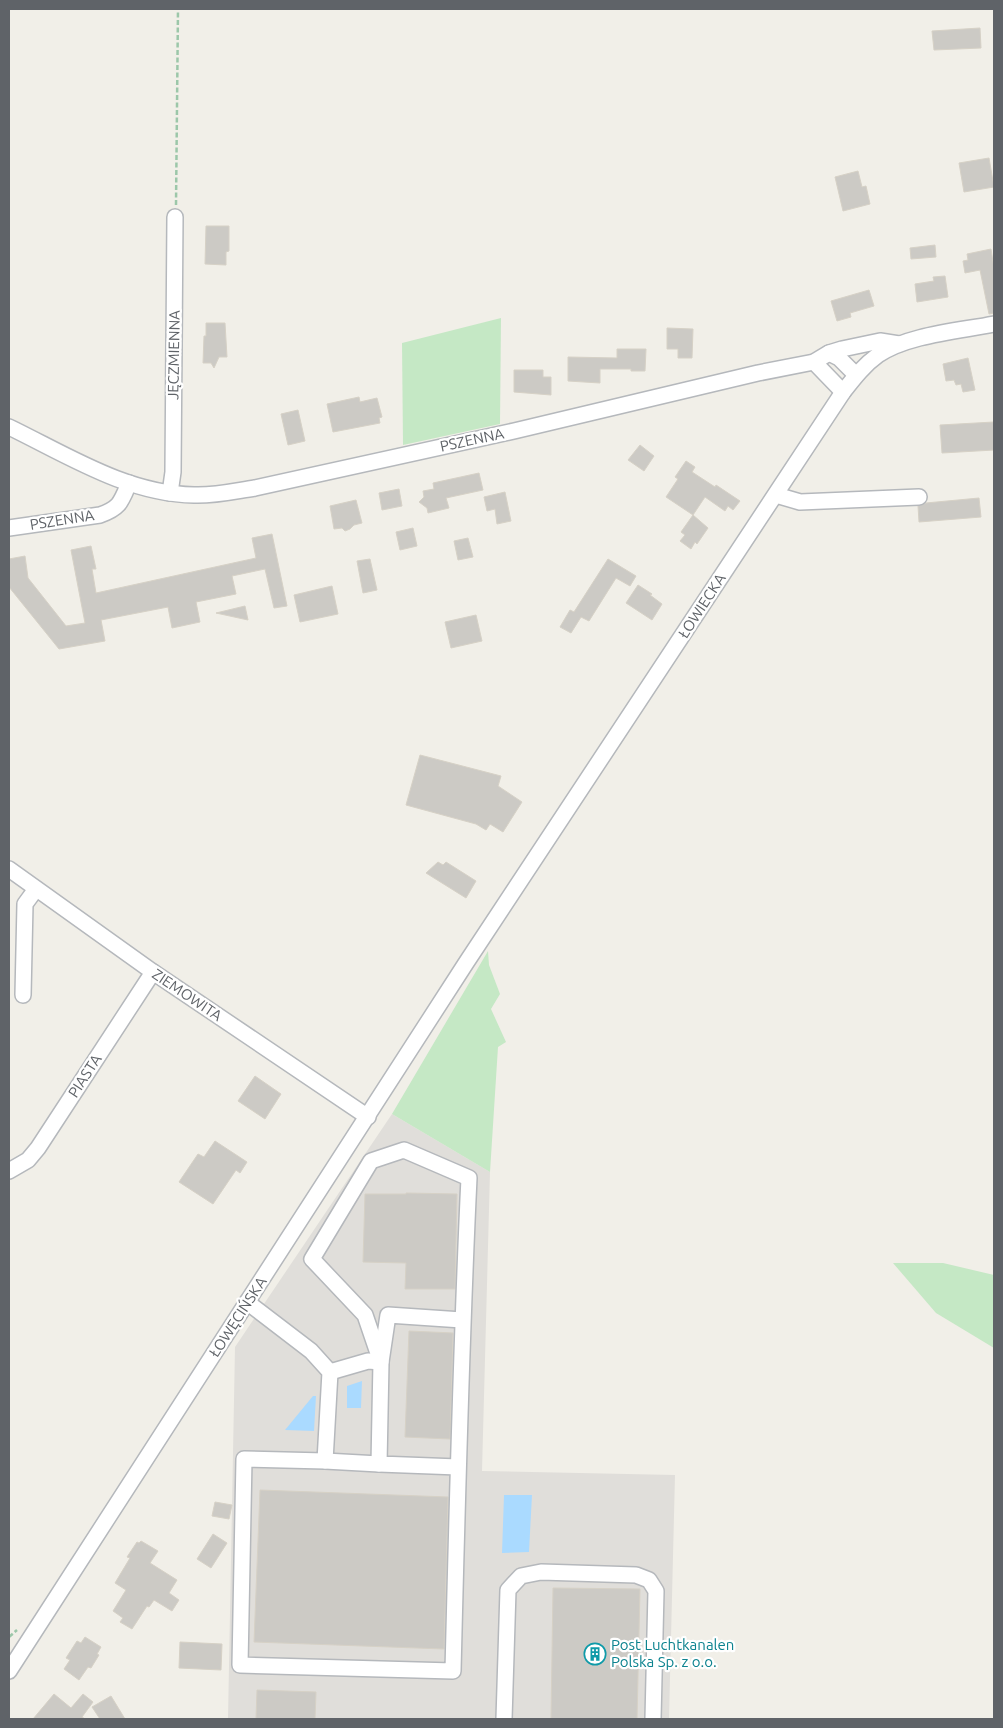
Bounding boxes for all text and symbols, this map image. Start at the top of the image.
street label: JĘCZMIENNA [164,310,183,400]
street label: PSZENNA [438,424,506,455]
street label: PSZENNA [29,506,96,533]
street label: ŁOWIECKA [674,570,729,641]
street label: ZIEMOWITA [149,965,226,1024]
street label: PIASTA [64,1051,105,1100]
street label: ŁOWĘCIŃSKA [205,1273,270,1360]
place label: Post Luchtkanalen Polska Sp. z o.o. [611,1636,734,1670]
building icon: Post Luchtkanalen Polska Sp. z o.o. [583,1642,607,1666]

